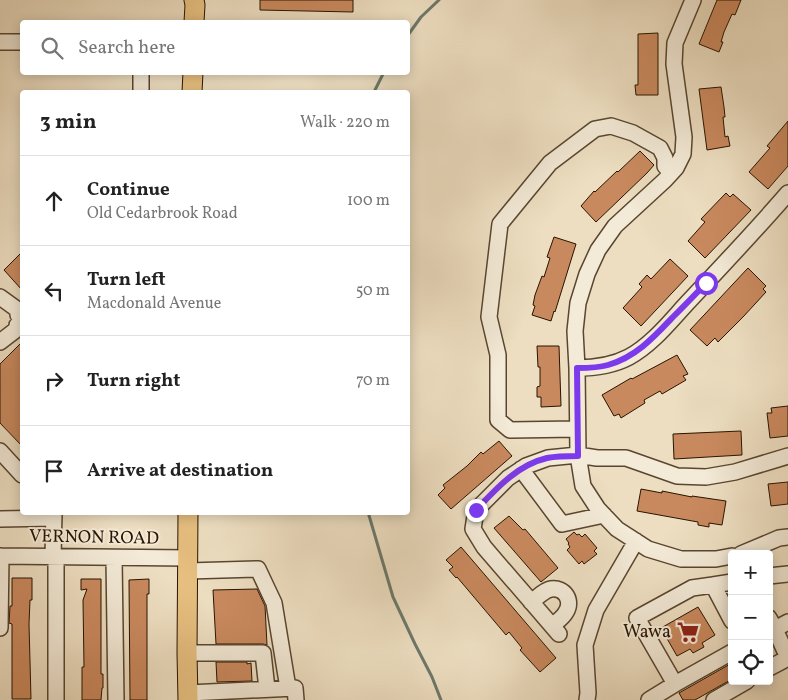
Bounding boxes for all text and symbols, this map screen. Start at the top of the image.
search box [20,20,410,75]
icon: search [38,34,66,62]
text: Search here [78,35,175,61]
text: 3 min [40,108,96,137]
text: Walk · 220 m [300,112,390,134]
text: Continue [87,177,170,203]
icon: ahead [40,187,68,215]
text: 100 m [347,190,390,212]
text: Old Cedarbrook Road [87,203,238,225]
text: Turn left [87,267,166,293]
route start [695,272,718,295]
icon: left [40,277,68,305]
text: 50 m [356,280,390,302]
text: Macdonald Avenue [87,293,221,315]
icon: right [40,367,68,395]
text: Turn right [87,368,180,394]
text: 70 m [356,370,390,392]
icon: arrive [40,457,68,485]
text: Arrive at destination [87,458,273,484]
route end [465,499,488,522]
street label: VERNON ROAD [29,524,159,552]
map controls [728,550,773,685]
button: + [728,550,773,595]
button: − [728,595,773,640]
supermarket icon: Wawa [675,619,701,645]
place label: Wawa [623,620,671,645]
button: locate [728,640,773,685]

